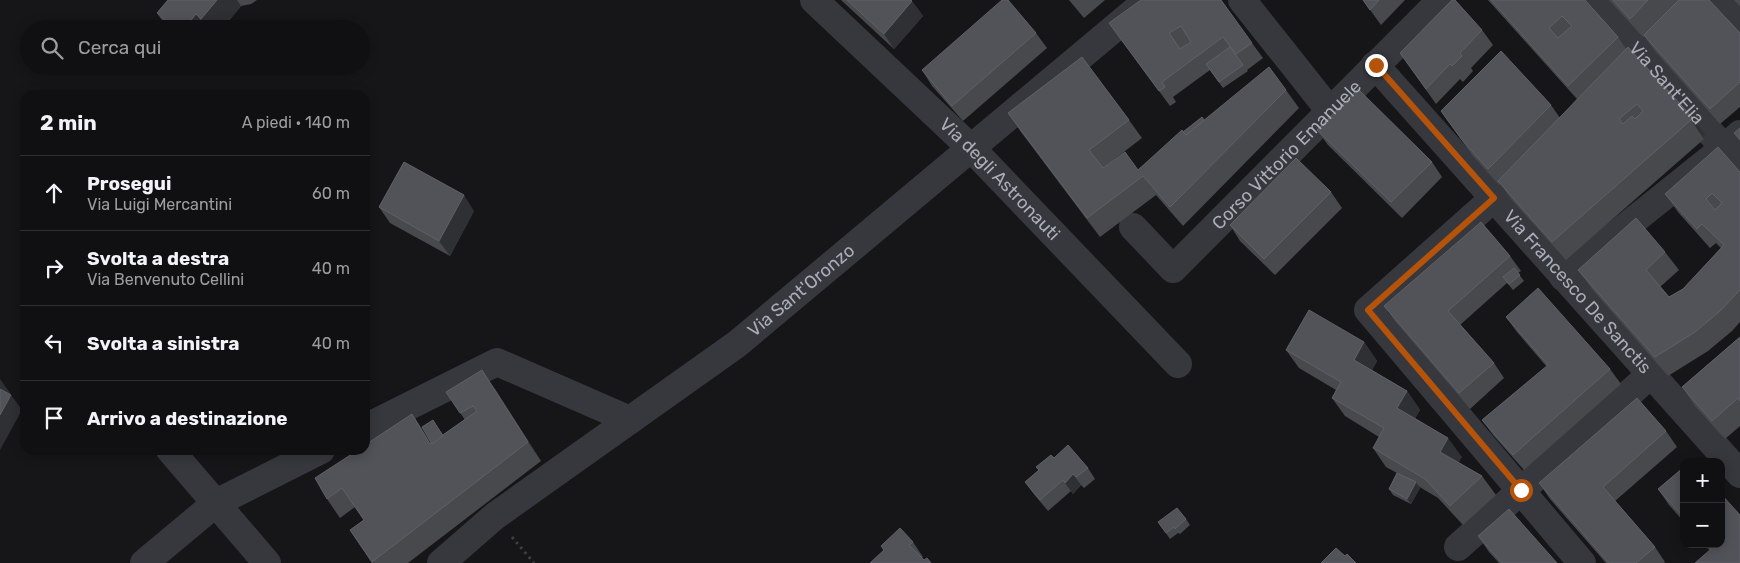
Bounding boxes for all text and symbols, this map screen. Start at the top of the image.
search box [20,20,370,75]
icon: search [38,34,66,62]
text: Cerca qui [78,36,161,59]
street label: Via Sant'Elia [1624,37,1709,129]
route end [1365,54,1388,77]
street label: Corso Vittorio Emanuele [1207,76,1366,234]
text: 2 min [40,110,97,135]
text: A piedi · 140 m [242,113,350,132]
street label: Via degli Astronauti [935,113,1065,245]
text: Prosegui [87,172,171,195]
icon: ahead [40,179,68,207]
text: 60 m [312,184,350,203]
text: Via Luigi Mercantini [87,195,232,214]
street label: Via Francesco De Sanctis [1499,206,1656,378]
street label: Via Sant'Oronzo [743,239,859,341]
text: Svolta a destra [87,247,229,270]
icon: right [40,254,68,282]
text: 40 m [312,259,350,278]
text: Via Benvenuto Cellini [87,270,244,289]
icon: left [40,329,68,357]
text: Svolta a sinistra [87,332,240,355]
text: 40 m [312,334,350,353]
icon: arrive [40,404,68,432]
text: Arrivo a destinazione [87,407,288,430]
map controls [1680,458,1725,548]
button: + [1680,458,1725,503]
route start [1510,479,1533,502]
button: − [1680,503,1725,548]

